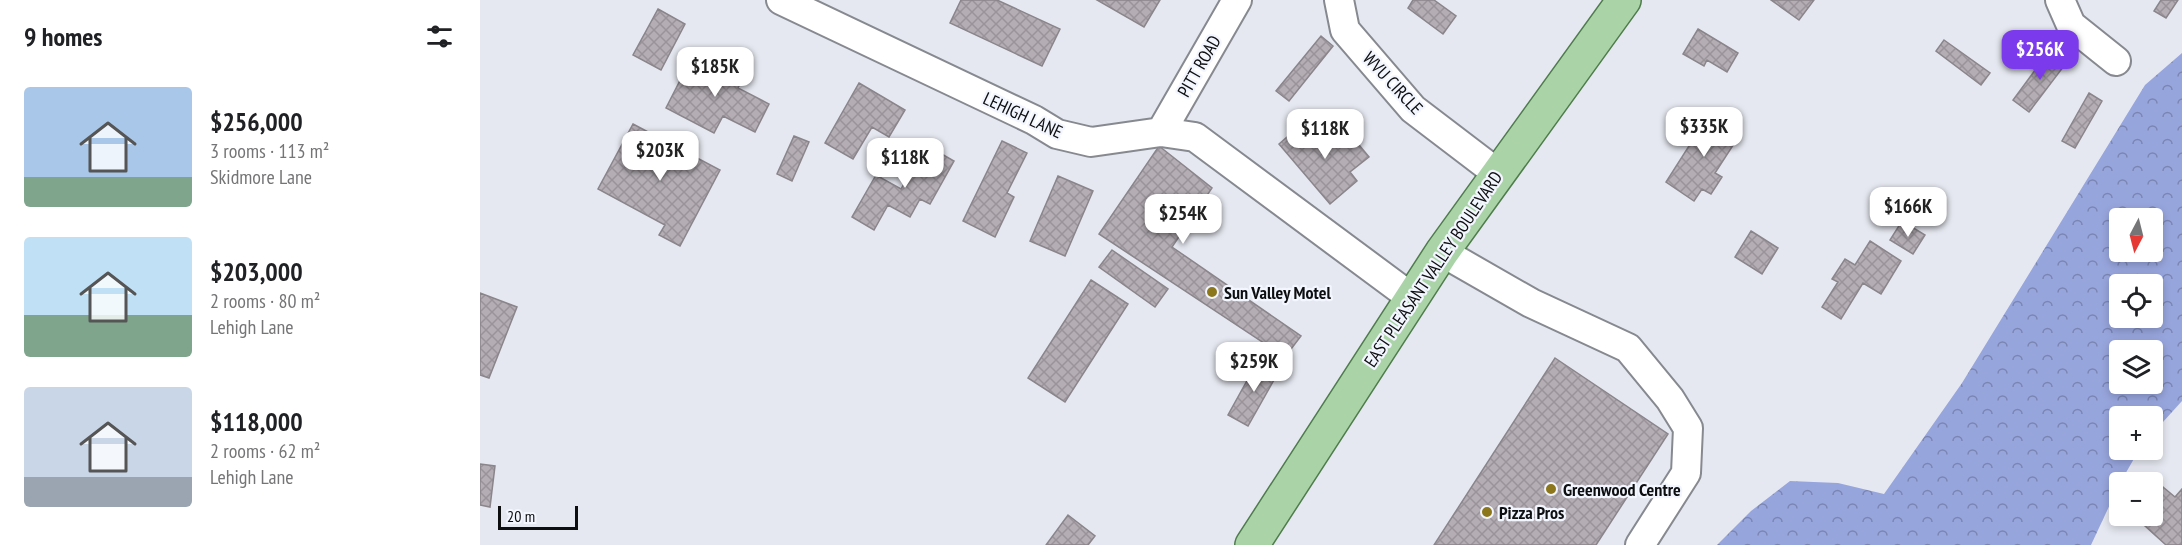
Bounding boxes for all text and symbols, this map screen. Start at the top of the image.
text: 9 homes [24,20,102,53]
icon: filters [423,20,456,53]
pin: $256K [1998,30,2082,81]
street label: PITT ROAD [1172,31,1226,101]
text: $256K [2016,36,2064,62]
pin: $185K [673,47,757,98]
street label: WVU CIRCLE [1358,47,1428,119]
text: $185K [691,53,739,79]
street label: LEHIGH LANE [980,87,1066,143]
text: $256,000 [210,105,303,138]
pin: $335K [1662,107,1746,158]
pin: $118K [1283,109,1367,160]
icon: home [72,111,144,183]
text: $335K [1680,113,1728,139]
text: $118K [1301,115,1349,141]
pin: $203K [618,131,702,182]
text: $203K [636,137,684,163]
text: 3 rooms · 113 m² [210,138,329,164]
pin: $118K [863,138,947,189]
text: $118K [881,144,929,170]
text: Skidmore Lane [210,164,312,190]
street label: EAST PLEASANT VALLEY BOULEVARD [1359,167,1507,371]
pin: $166K [1866,187,1950,238]
text: $166K [1884,193,1932,219]
pin: $254K [1141,194,1225,245]
text: $254K [1159,200,1207,226]
north arrow [2109,208,2163,262]
map controls [2109,208,2163,526]
text: $203,000 [210,255,303,288]
icon: home [72,261,144,333]
button: locate [2109,274,2163,328]
place label: Sun Valley Motel [1224,281,1331,304]
marker: Sun Valley Motel [1205,285,1219,299]
text: 2 rooms · 80 m² [210,288,320,314]
text: Lehigh Lane [210,314,294,340]
button: layers [2109,340,2163,394]
pin: $259K [1212,342,1296,393]
text: $259K [1230,348,1278,374]
text: $118,000 [210,405,303,438]
button: + [2109,406,2163,460]
icon: home [72,411,144,483]
text: 2 rooms · 62 m² [210,438,320,464]
text: Lehigh Lane [210,464,294,490]
button: − [2109,472,2163,526]
place label: Greenwood Centre [1563,478,1681,501]
marker: Greenwood Centre [1544,482,1558,496]
place label: Pizza Pros [1499,501,1564,524]
scale bar [498,503,578,530]
marker: Pizza Pros [1480,505,1494,519]
text: 20 m [507,506,535,526]

